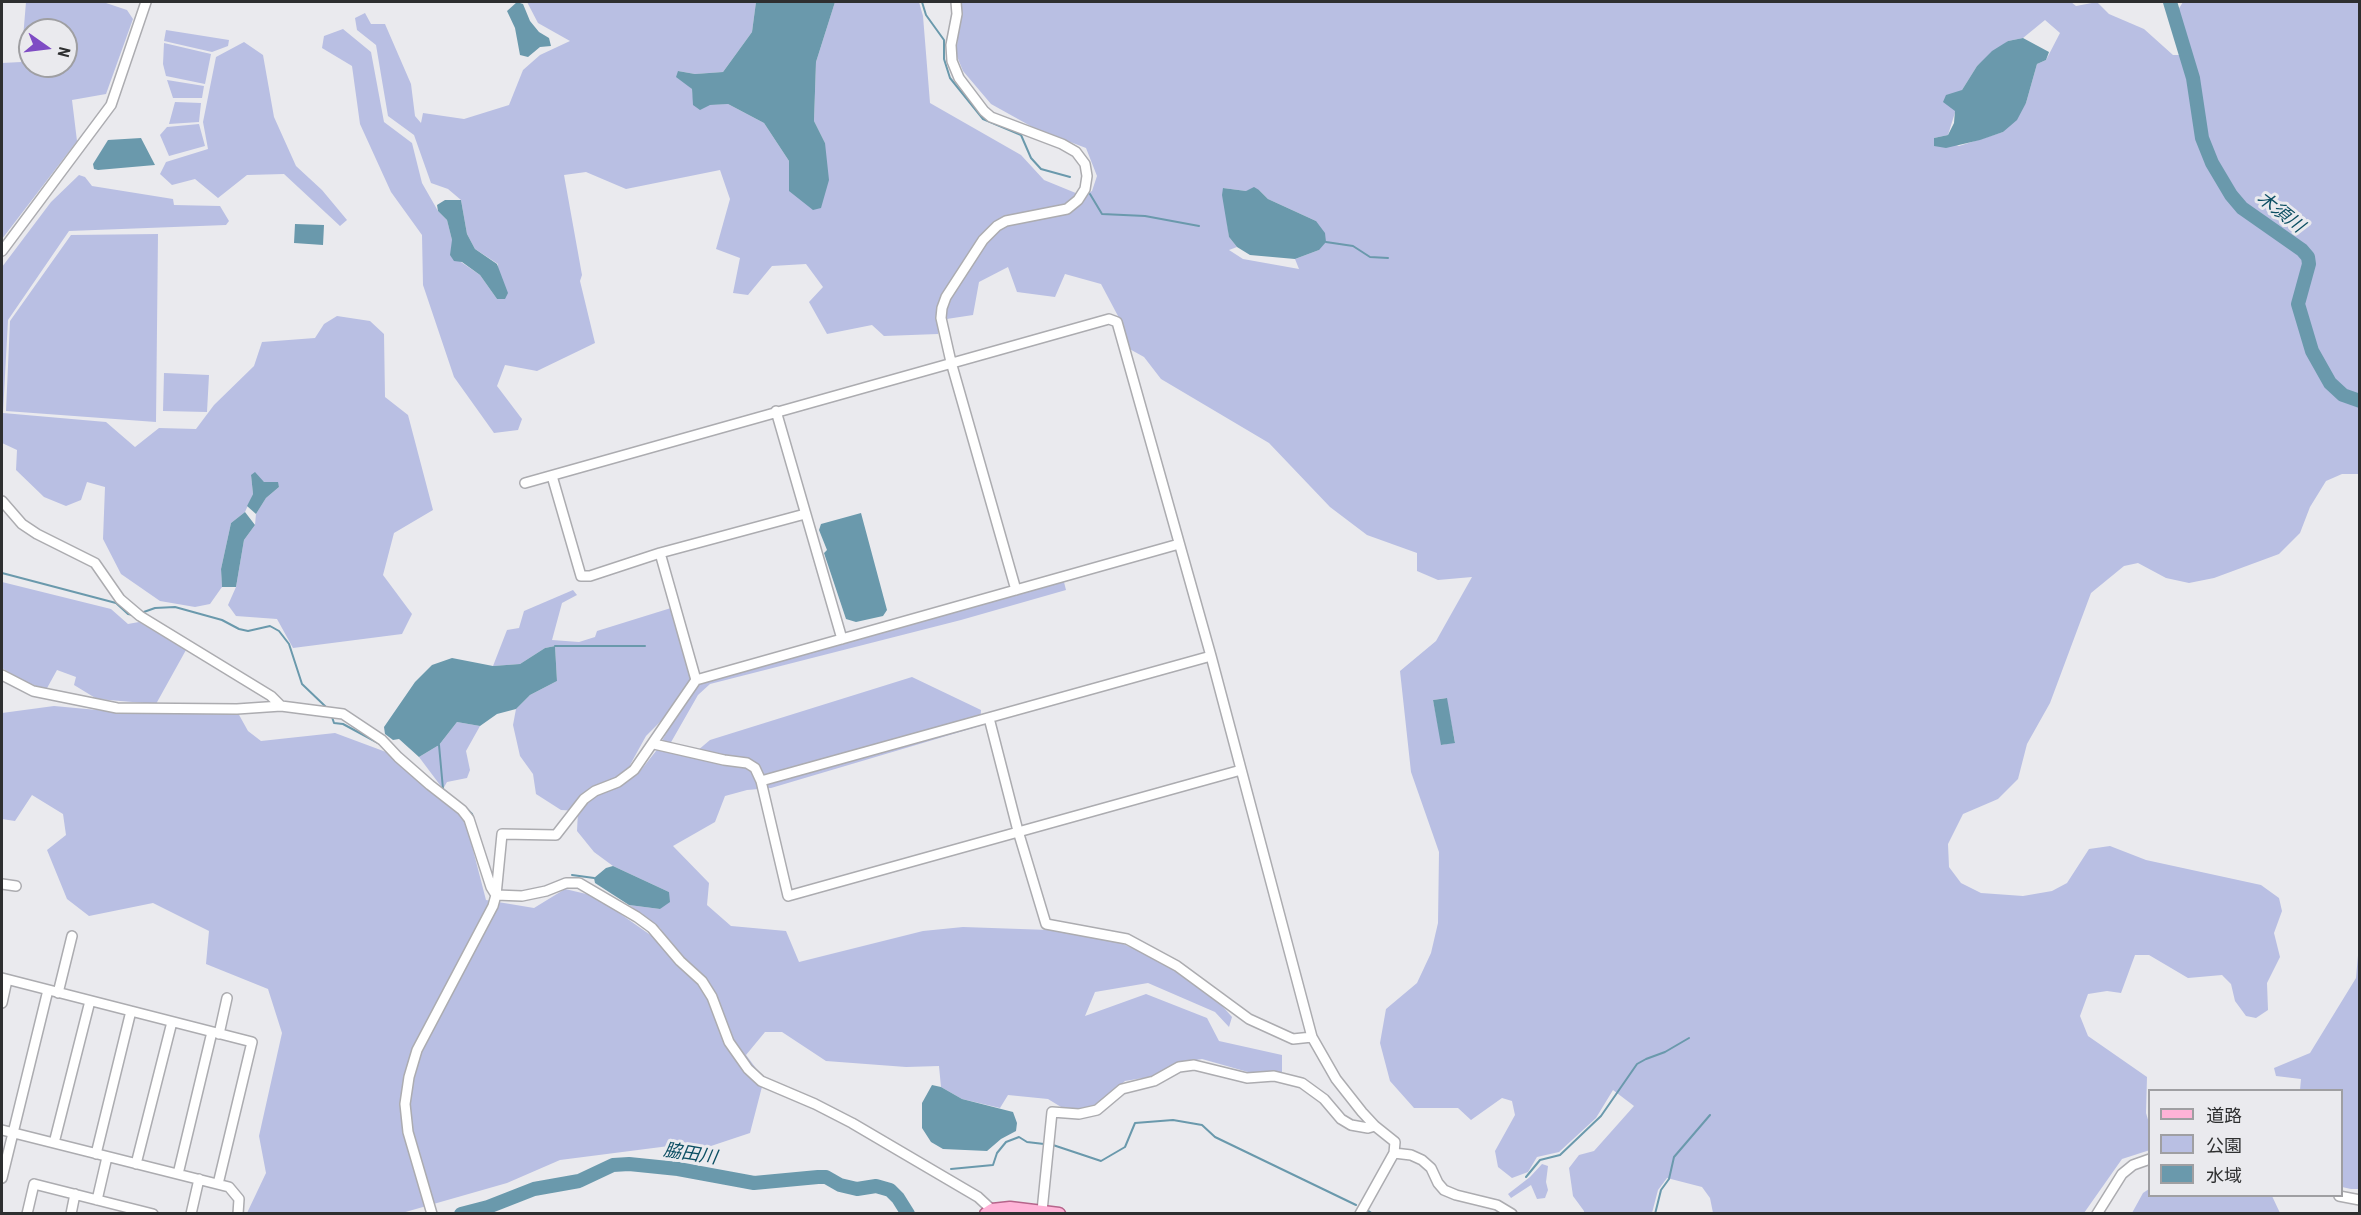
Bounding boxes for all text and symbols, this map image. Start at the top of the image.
north arrow [18,18,78,78]
text: N [54,45,74,59]
water label: 木須川 [2252,188,2308,238]
legend [2148,1089,2343,1197]
text: 道路 [2206,1105,2242,1126]
text: 公園 [2206,1135,2242,1156]
water label: 脇田川 [662,1140,718,1170]
text: 水域 [2206,1165,2242,1186]

